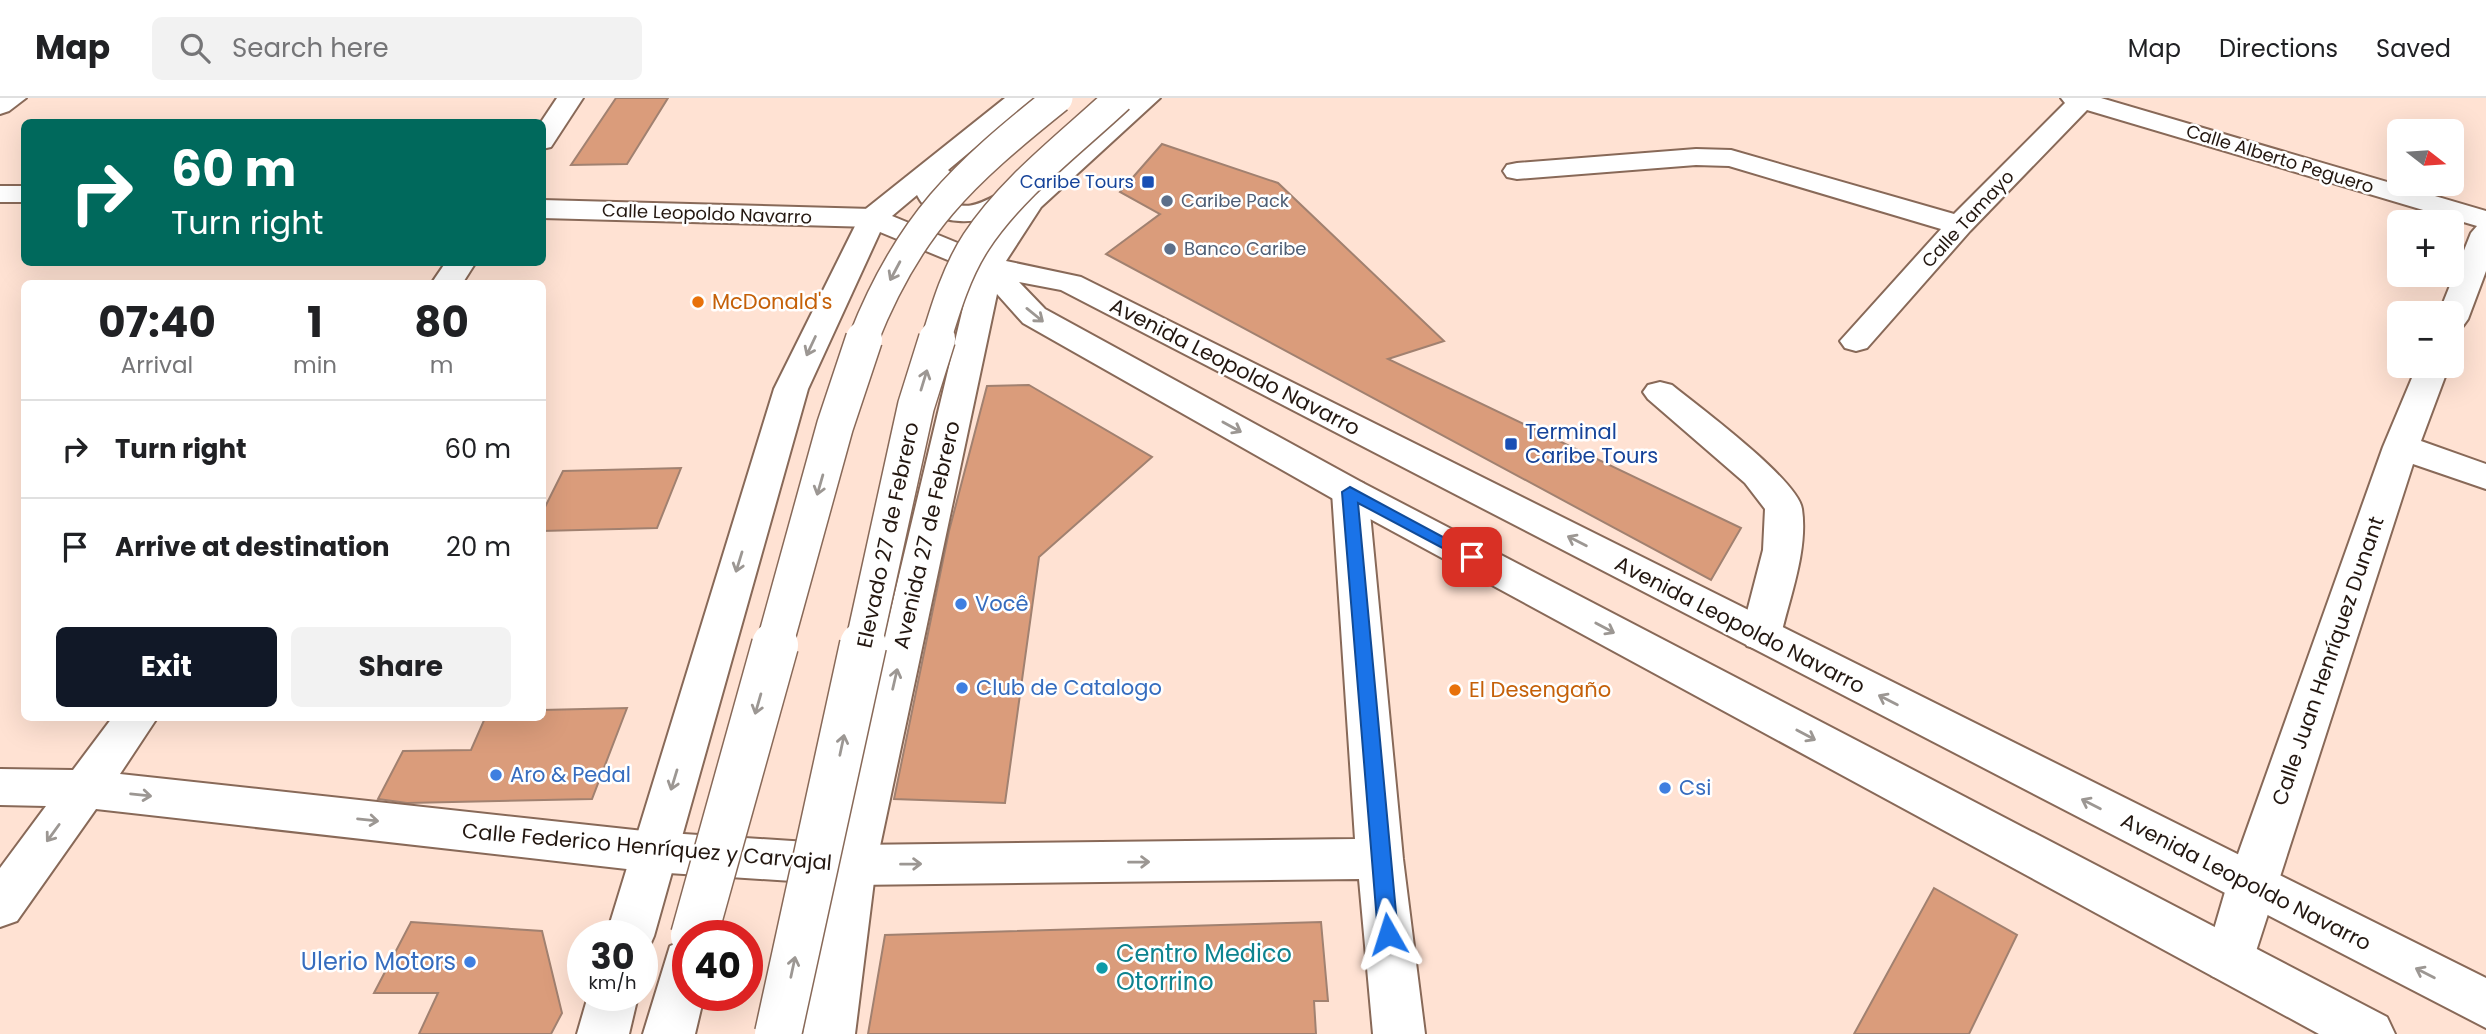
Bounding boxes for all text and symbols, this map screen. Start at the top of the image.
search box [152,17,642,80]
text: Map [35,24,110,71]
icon: search [176,29,214,67]
text: Search here [232,30,389,66]
text: Map [2128,32,2181,65]
text: Directions [2219,32,2338,65]
text: Saved [2376,32,2451,65]
street label: Calle Alberto Peguero [2183,118,2377,199]
north arrow [2387,119,2464,196]
map controls [2387,119,2464,378]
text: 60 m [171,135,296,203]
icon: right [56,147,147,238]
street label: Calle Tamayo [1916,164,2019,273]
place label: Caribe Tours [1020,169,1134,194]
marker: Caribe Tours [1140,174,1156,190]
place label: Caribe Pack [1181,188,1290,213]
marker: Caribe Pack [1159,193,1175,209]
street label: Calle Leopoldo Navarro [602,197,812,230]
text: Turn right [171,200,323,245]
button: + [2387,210,2464,287]
place label: Banco Caribe [1184,236,1307,261]
marker: Banco Caribe [1162,241,1178,257]
one-way arrow [887,260,901,281]
place label: McDonald's [712,287,832,316]
street label: Avenida Leopoldo Navarro [1105,291,1365,442]
text: 07:40 [98,293,216,352]
text: 1 [307,293,323,352]
text: 80 [414,293,469,352]
marker: McDonald's [690,294,706,310]
button: − [2387,301,2464,378]
one-way arrow [1025,307,1043,322]
one-way arrow [804,335,818,356]
text: Arrival [121,349,193,381]
text: min [293,349,337,381]
text: m [430,349,453,381]
one-way arrow [918,369,931,391]
place label: Terminal Caribe Tours [1525,417,1658,470]
street label: Avenida 27 de Febrero [886,418,967,652]
street label: Elevado 27 de Febrero [849,419,926,650]
one-way arrow [1222,420,1242,434]
icon: right [56,430,94,468]
text: Turn right [115,431,247,467]
text: 60 m [444,431,511,467]
marker: Terminal Caribe Tours [1503,436,1519,452]
one-way arrow [813,473,826,496]
street label: Calle Juan Henríquez Dunant [2264,512,2391,809]
pin [1442,527,1502,587]
icon: arrive [56,528,94,566]
text: Arrive at destination [115,529,390,565]
text: 20 m [446,529,511,565]
one-way arrow [1567,534,1588,548]
icon: arrive [1453,538,1491,576]
street label: Avenida Leopoldo Navarro [1610,549,1870,700]
one-way arrow [732,550,745,572]
place label: Você [975,589,1028,618]
marker: Você [953,596,969,612]
one-way arrow [1594,622,1615,635]
button: Exit [56,627,277,707]
button: Share [291,627,511,707]
one-way arrow [888,668,902,691]
place label: Club de Catalogo [976,673,1162,702]
place label: El Desengaño [1469,675,1611,704]
marker: Club de Catalogo [954,680,970,696]
marker: El Desengaño [1447,682,1463,698]
one-way arrow [751,693,764,715]
one-way arrow [1879,693,1899,707]
one-way arrow [1795,728,1816,742]
one-way arrow [835,734,849,757]
place label: Aro & Pedal [510,760,631,789]
marker: Aro & Pedal [488,767,504,783]
one-way arrow [667,768,680,790]
place label: Csi [1679,773,1711,802]
marker: Csi [1657,780,1673,796]
one-way arrow [130,789,152,802]
one-way arrow [2081,796,2102,810]
street label: Avenida Leopoldo Navarro [2116,806,2376,957]
one-way arrow [356,814,378,827]
street label: Calle Federico Henríquez y Carvajal [461,816,833,877]
one-way arrow [46,823,61,842]
one-way arrow [1127,855,1150,869]
one-way arrow [900,858,923,871]
position arrow [1351,897,1425,971]
speed limit sign: 40 [672,920,763,1011]
text: 30 [591,932,635,981]
place label: Centro Medico Otorrino [1116,937,1292,998]
place label: Ulerio Motors [301,945,456,978]
marker: Ulerio Motors [462,954,478,970]
one-way arrow [787,956,800,979]
marker: Centro Medico Otorrino [1094,960,1110,976]
one-way arrow [2415,966,2436,980]
text: km/h [589,970,636,995]

